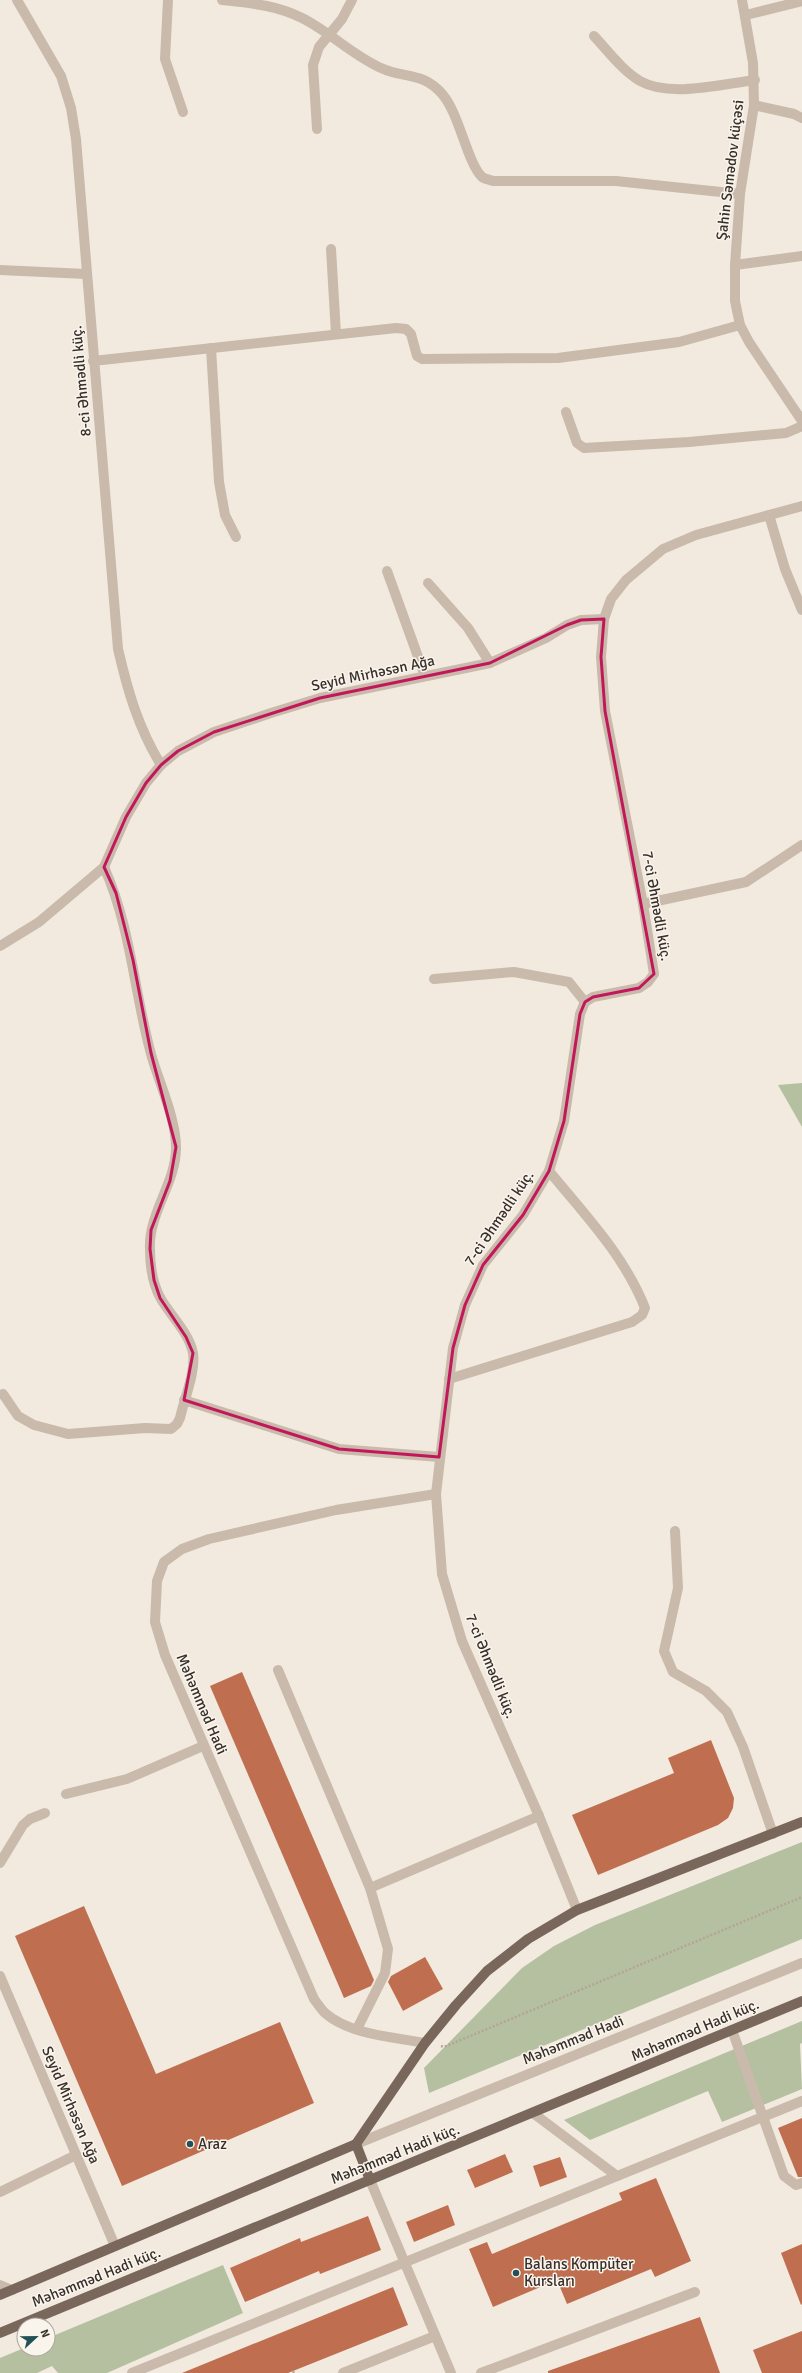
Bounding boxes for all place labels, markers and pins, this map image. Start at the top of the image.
place label: Araz [198,2135,227,2153]
marker: Araz [185,2139,195,2149]
place label: Balans Kompüter Kursları [524,2255,634,2290]
marker: Balans Kompüter Kursları [511,2268,521,2278]

